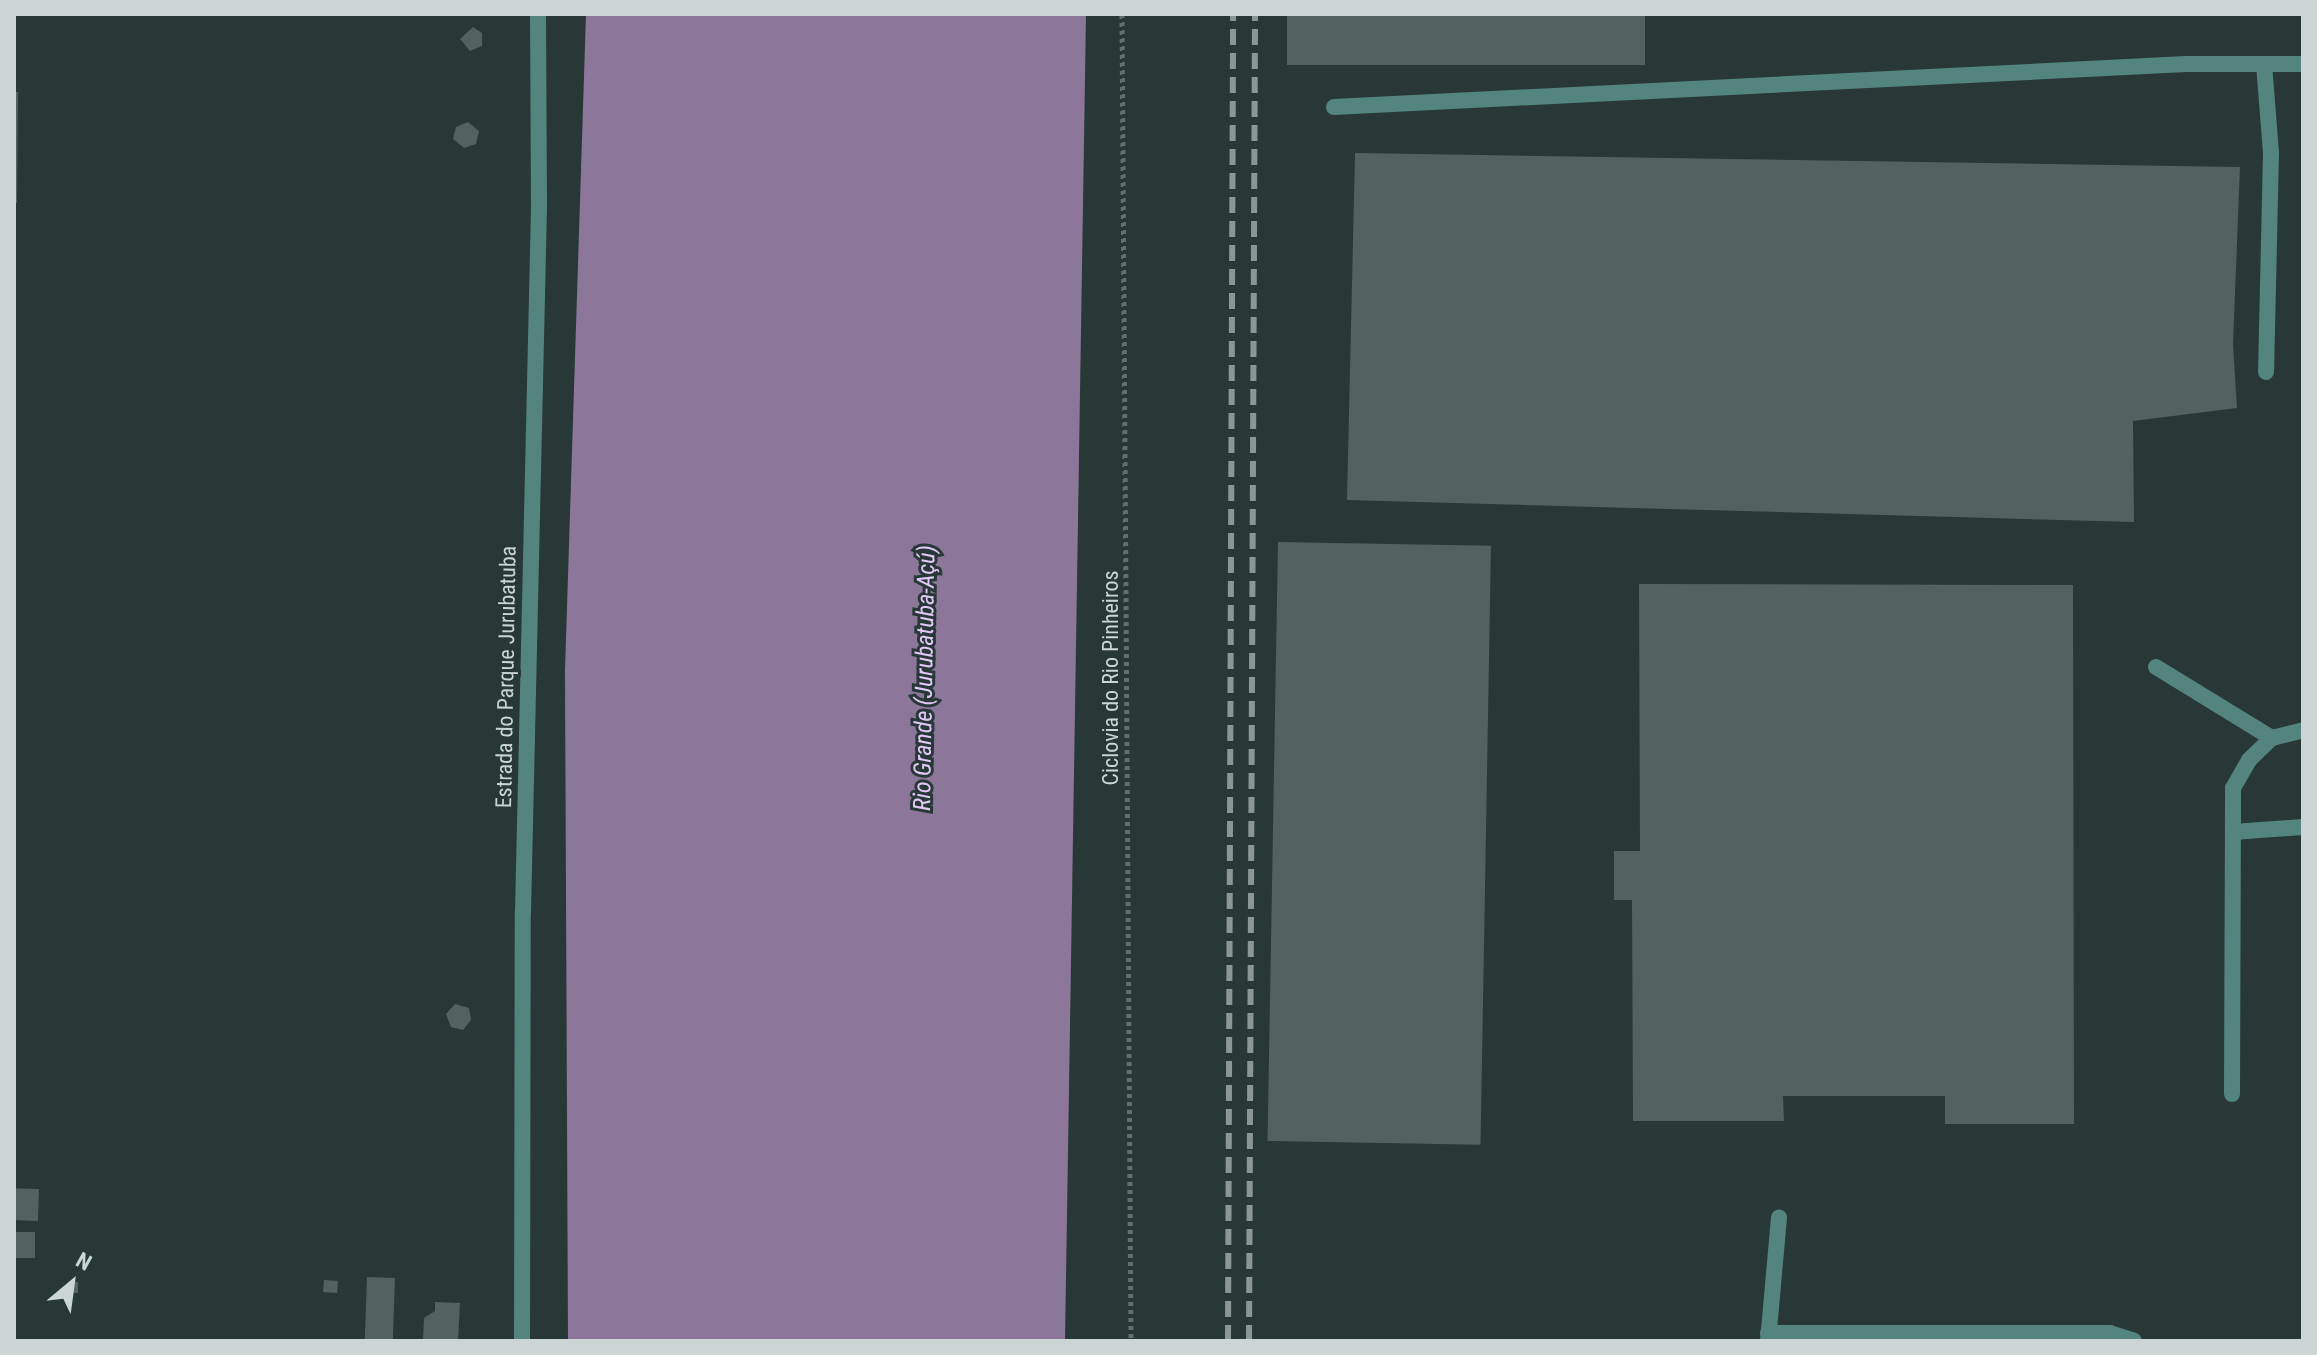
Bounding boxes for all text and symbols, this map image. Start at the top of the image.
water label: Rio Grande (Jurubatuba-Açú) [908,545,942,811]
street label: Estrada do Parque Jurubatuba [491,546,521,808]
street label: Ciclovia do Rio Pinheiros [1098,571,1124,785]
north arrow [32,1243,112,1323]
text: N [72,1247,96,1276]

